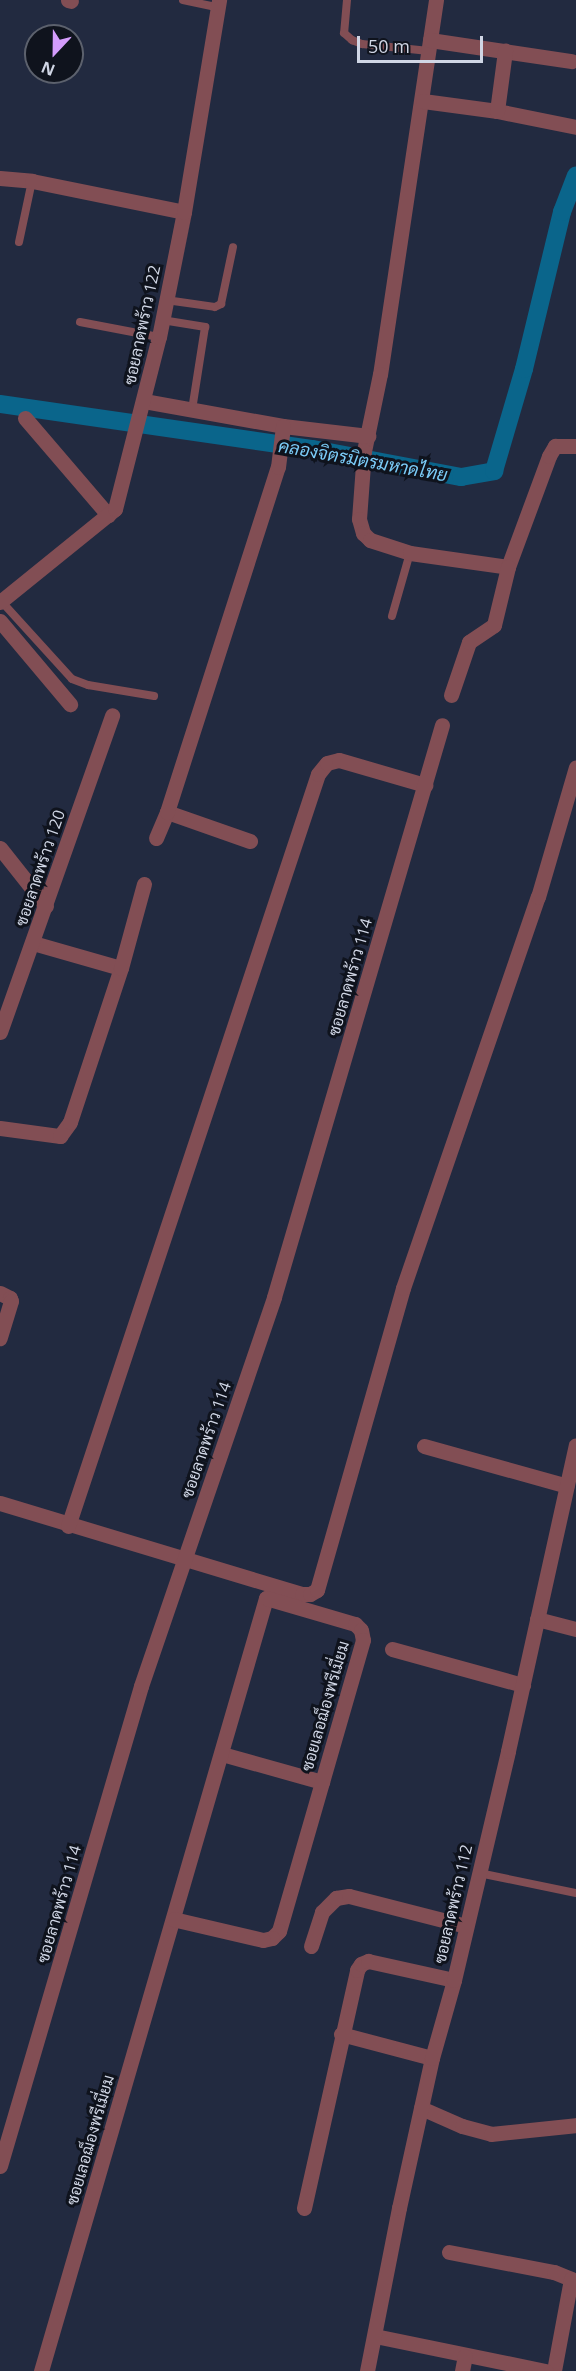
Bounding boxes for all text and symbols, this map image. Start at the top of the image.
north arrow [24,24,84,84]
scale bar [360,24,486,62]
text: 50 m [368,34,410,58]
text: N [38,56,58,81]
street label: ซอยลาดพร้าว 122 [120,263,164,387]
water label: คลองจิตรมิตรมหาดไทย [277,434,449,486]
street label: ซอยลาดพร้าว 120 [11,807,69,929]
street label: ซอยลาดพร้าว 114 [324,916,376,1038]
street label: ซอยลาดพร้าว 114 [177,1379,235,1501]
street label: ซอยเลอฌ็องพรีเมี่ยม [297,1639,353,1773]
street label: ซอยลาดพร้าว 114 [33,1843,85,1965]
street label: ซอยลาดพร้าว 112 [430,1843,476,1965]
street label: ซอยเลอฌ็องพรีเมี่ยม [62,2073,118,2207]

